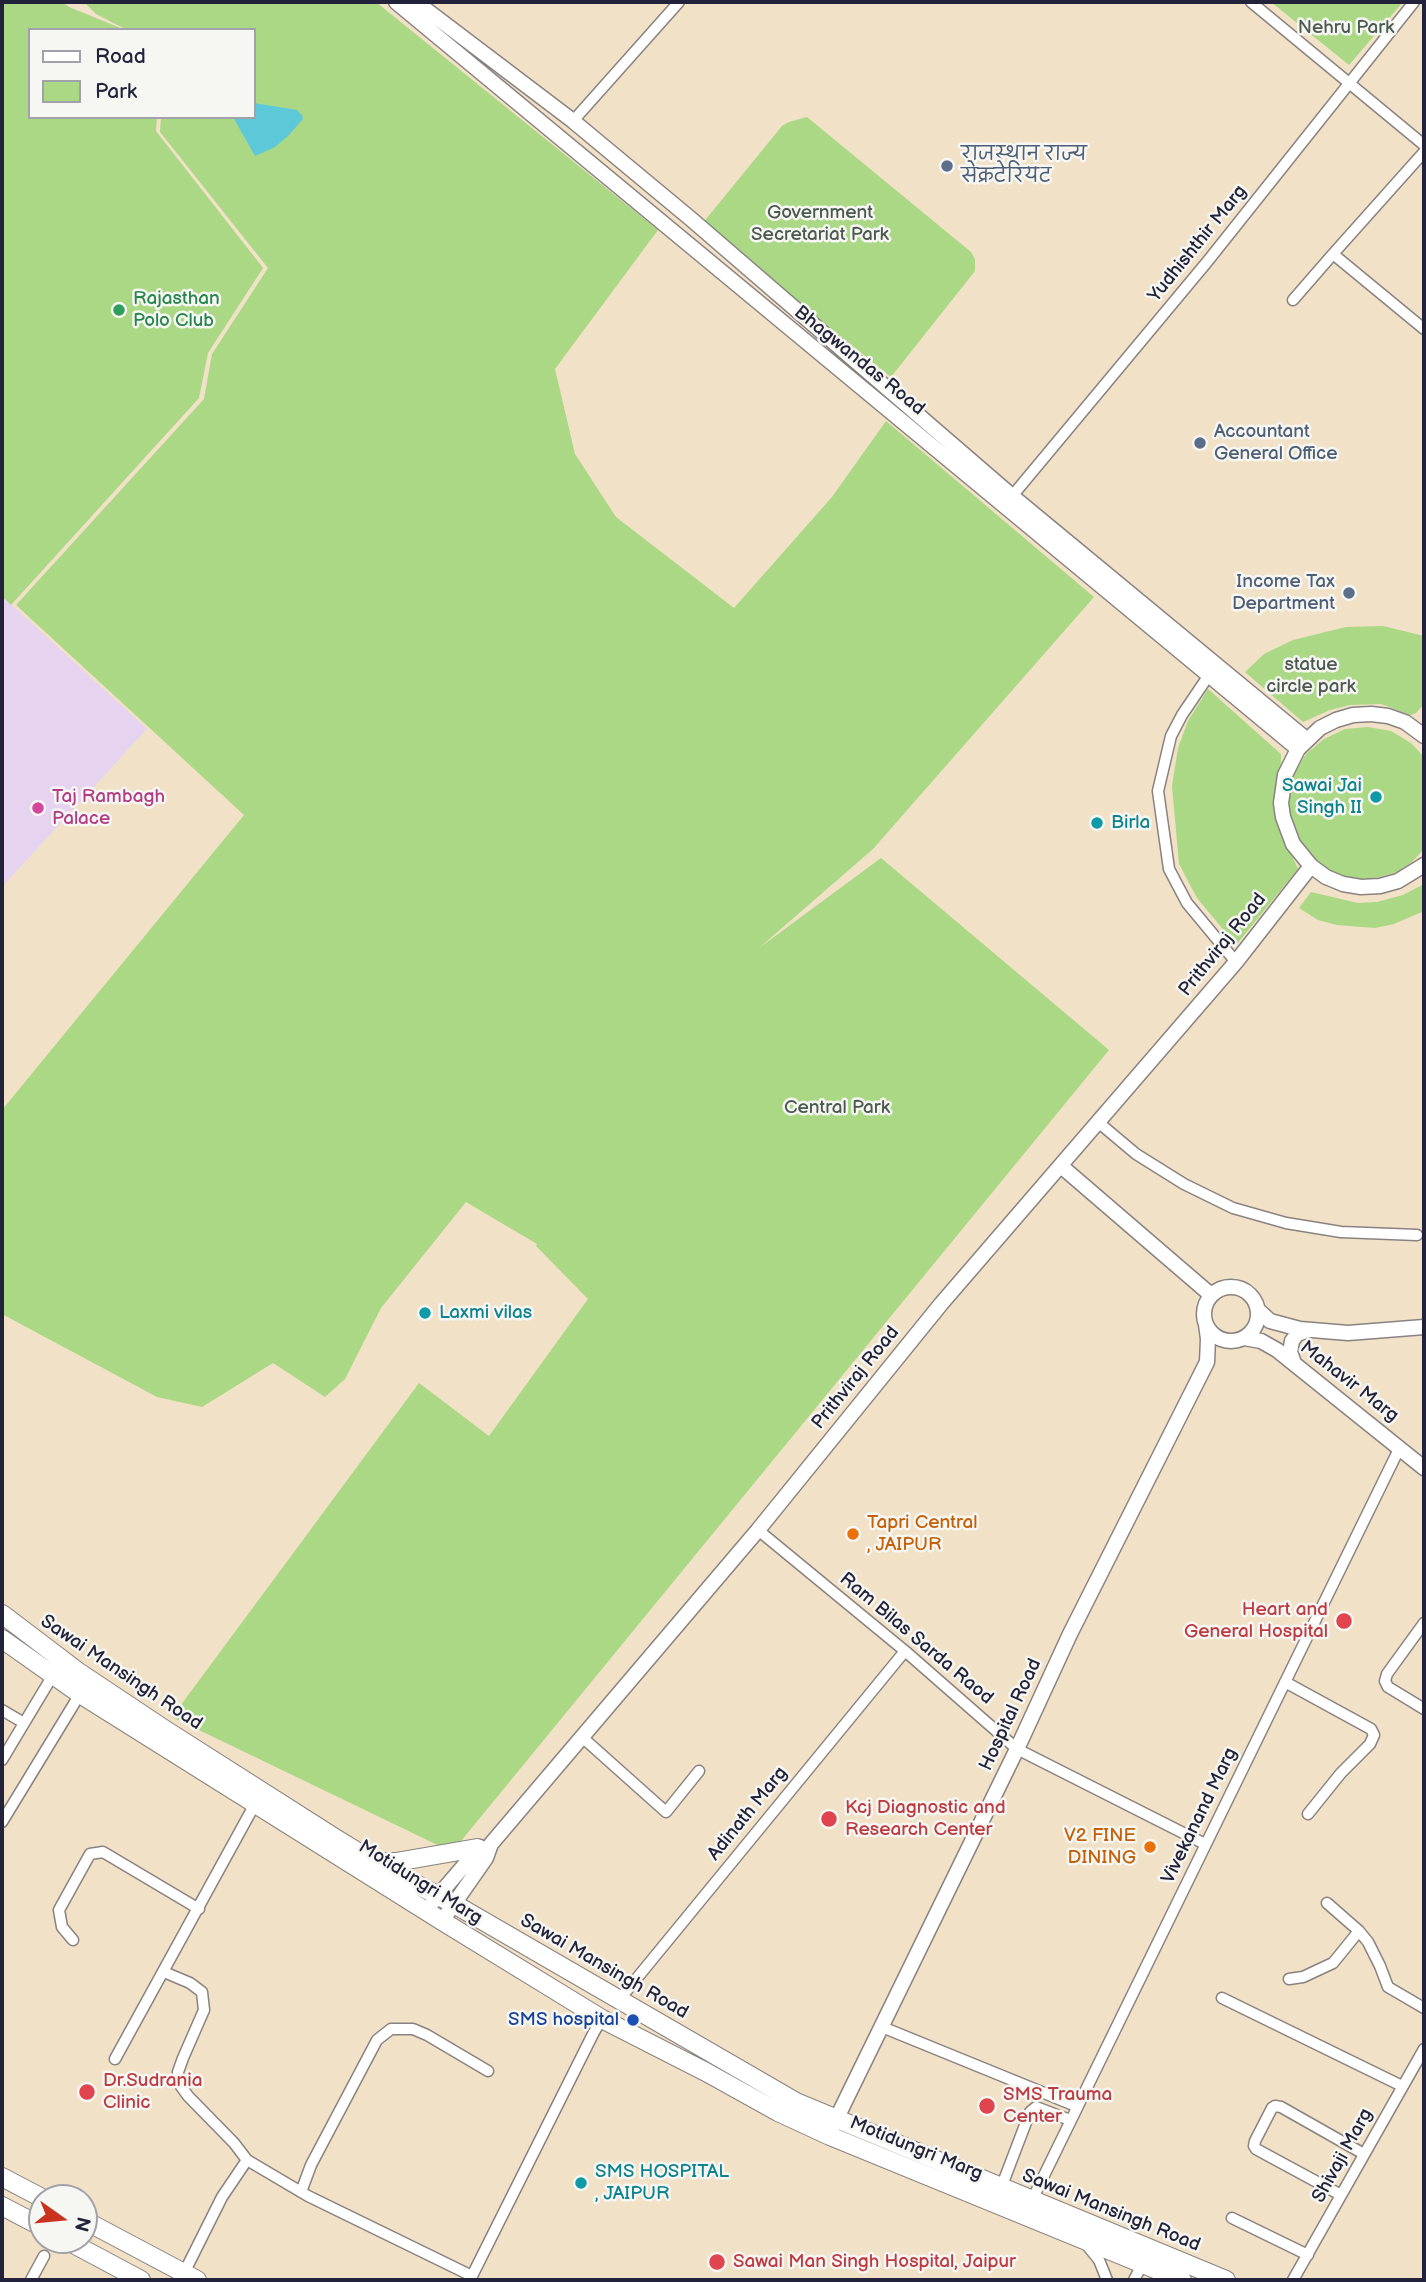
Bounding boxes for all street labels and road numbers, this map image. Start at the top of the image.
street label: Yudhishthir Marg [1144,181,1252,307]
street label: Bhagwandas Road [789,301,929,421]
street label: Prithviraj Road [1174,889,1272,1001]
street label: Prithviraj Road [807,1322,905,1434]
street label: Mahavir Marg [1295,1337,1403,1427]
street label: Ram Bilas Sarda Raod [835,1568,997,1710]
street label: Sawai Mansingh Road [36,1610,206,1736]
street label: Hospital Road [975,1655,1047,1775]
street label: Vivekanand Marg [1157,1744,1243,1888]
street label: Adinath Marg [703,1762,793,1866]
street label: Motidungri Marg [354,1836,486,1930]
street label: Sawai Mansingh Road [516,1910,692,2024]
street label: Shivaji Marg [1308,2105,1378,2207]
street label: Motidungri Marg [846,2112,986,2186]
street label: Sawai Mansingh Road [1019,2165,1203,2257]

